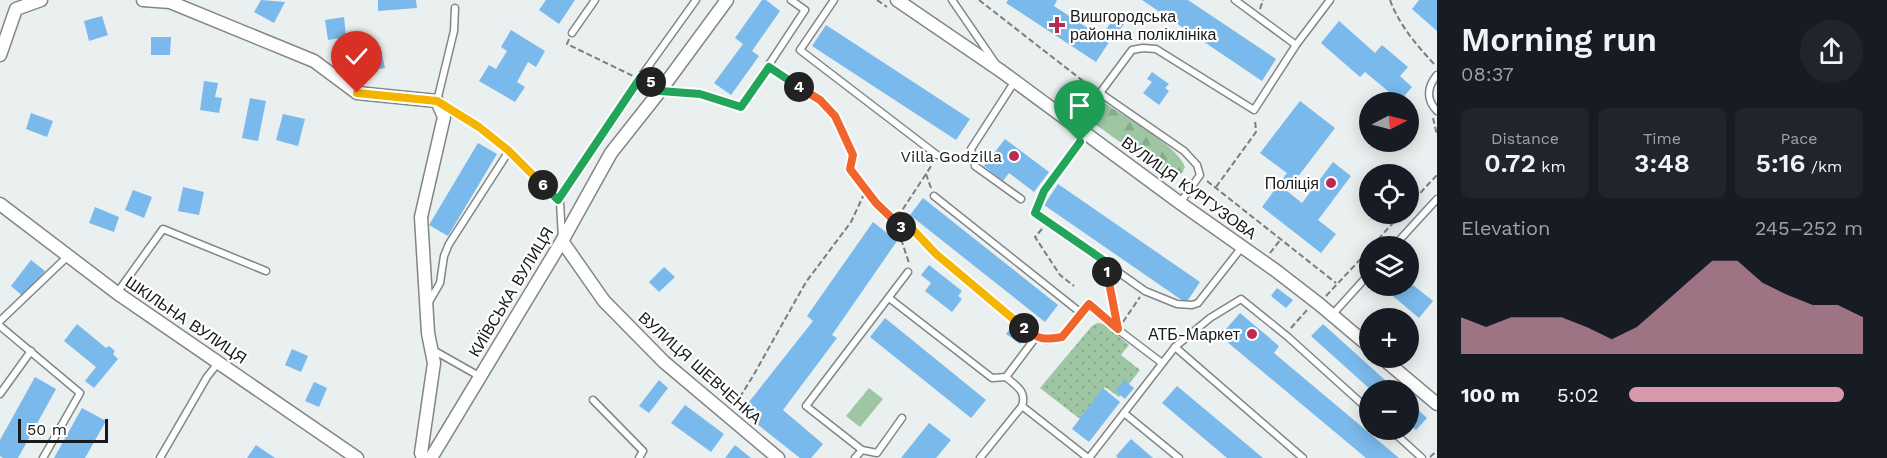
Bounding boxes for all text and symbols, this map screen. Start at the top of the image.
place label: Вишгородська районна поліклініка [1070,7,1217,44]
marker: Вишгородська районна поліклініка [1048,16,1066,34]
text: Morning run [1461,20,1657,59]
button: share [1800,20,1863,83]
pin [331,31,382,93]
icon: check [340,40,373,73]
text: 08:37 [1461,62,1514,86]
pin: 5 [636,67,666,97]
text: 5 [646,72,656,91]
pin: 4 [784,72,814,102]
text: 4 [794,77,804,96]
pin [1054,80,1105,142]
icon: arrive [1063,89,1096,122]
north arrow [1359,92,1419,152]
map controls [1359,92,1419,440]
text: Distance [1491,129,1559,148]
text: Time [1643,129,1681,148]
text: Pace [1780,129,1818,148]
street label: ВУЛИЦЯ КУРГУЗОВА [1118,133,1260,244]
place label: Villa Godzilla [901,147,1002,166]
text: 0.72 [1484,148,1536,178]
text: 3:48 [1634,148,1690,178]
text: 5:16 [1756,148,1805,178]
marker: Villa Godzilla [1007,149,1021,163]
text: km [1536,157,1566,176]
text: /km [1805,157,1842,176]
button: locate [1359,164,1419,224]
pin: 6 [528,170,558,200]
place label: Поліція [1265,174,1319,193]
text: 6 [538,175,548,194]
marker: Поліція [1324,176,1338,190]
pin: 3 [886,212,916,242]
text: Elevation [1461,216,1550,240]
text: 245–252 m [1755,216,1863,240]
text: 3 [896,217,906,236]
street label: КИЇВСЬКА ВУЛИЦЯ [465,224,557,360]
button: layers [1359,236,1419,296]
pin: 1 [1092,257,1122,287]
text: 1 [1104,262,1110,281]
street label: ШКІЛЬНА ВУЛИЦЯ [122,272,250,368]
street label: ВУЛИЦЯ ШЕВЧЕНКА [635,308,766,428]
button: + [1359,308,1419,368]
pin: 2 [1009,313,1039,343]
text: 2 [1019,318,1029,337]
place label: АТБ-Маркет [1148,325,1241,344]
marker: АТБ-Маркет [1245,327,1259,341]
button: − [1359,380,1419,440]
text: 100 m [1461,383,1520,407]
text: 5:02 [1557,383,1599,407]
scale bar [18,416,108,444]
text: 50 m [27,420,67,439]

